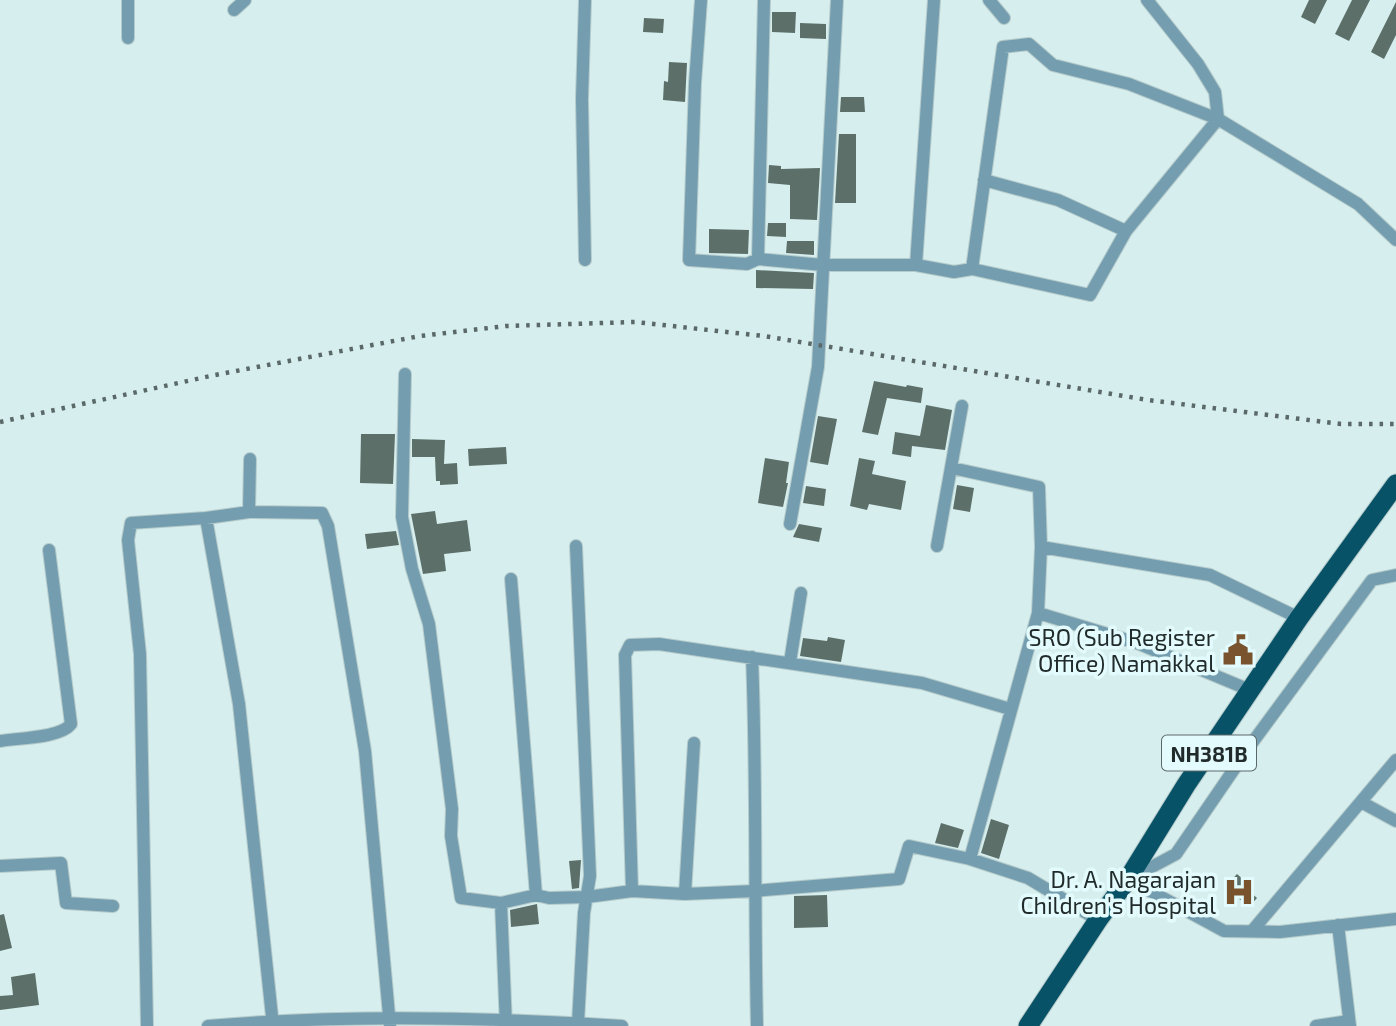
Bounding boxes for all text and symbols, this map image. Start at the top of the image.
place label: SRO (Sub Register Office) Namakkal [1029,623,1215,677]
public building icon: SRO (Sub Register Office) Namakkal [1221,633,1255,667]
road number: NH381B [1162,736,1256,770]
place label: Dr. A. Nagarajan Children's Hospital [1020,865,1216,919]
hospital icon: Dr. A. Nagarajan Children's Hospital [1222,875,1256,909]

